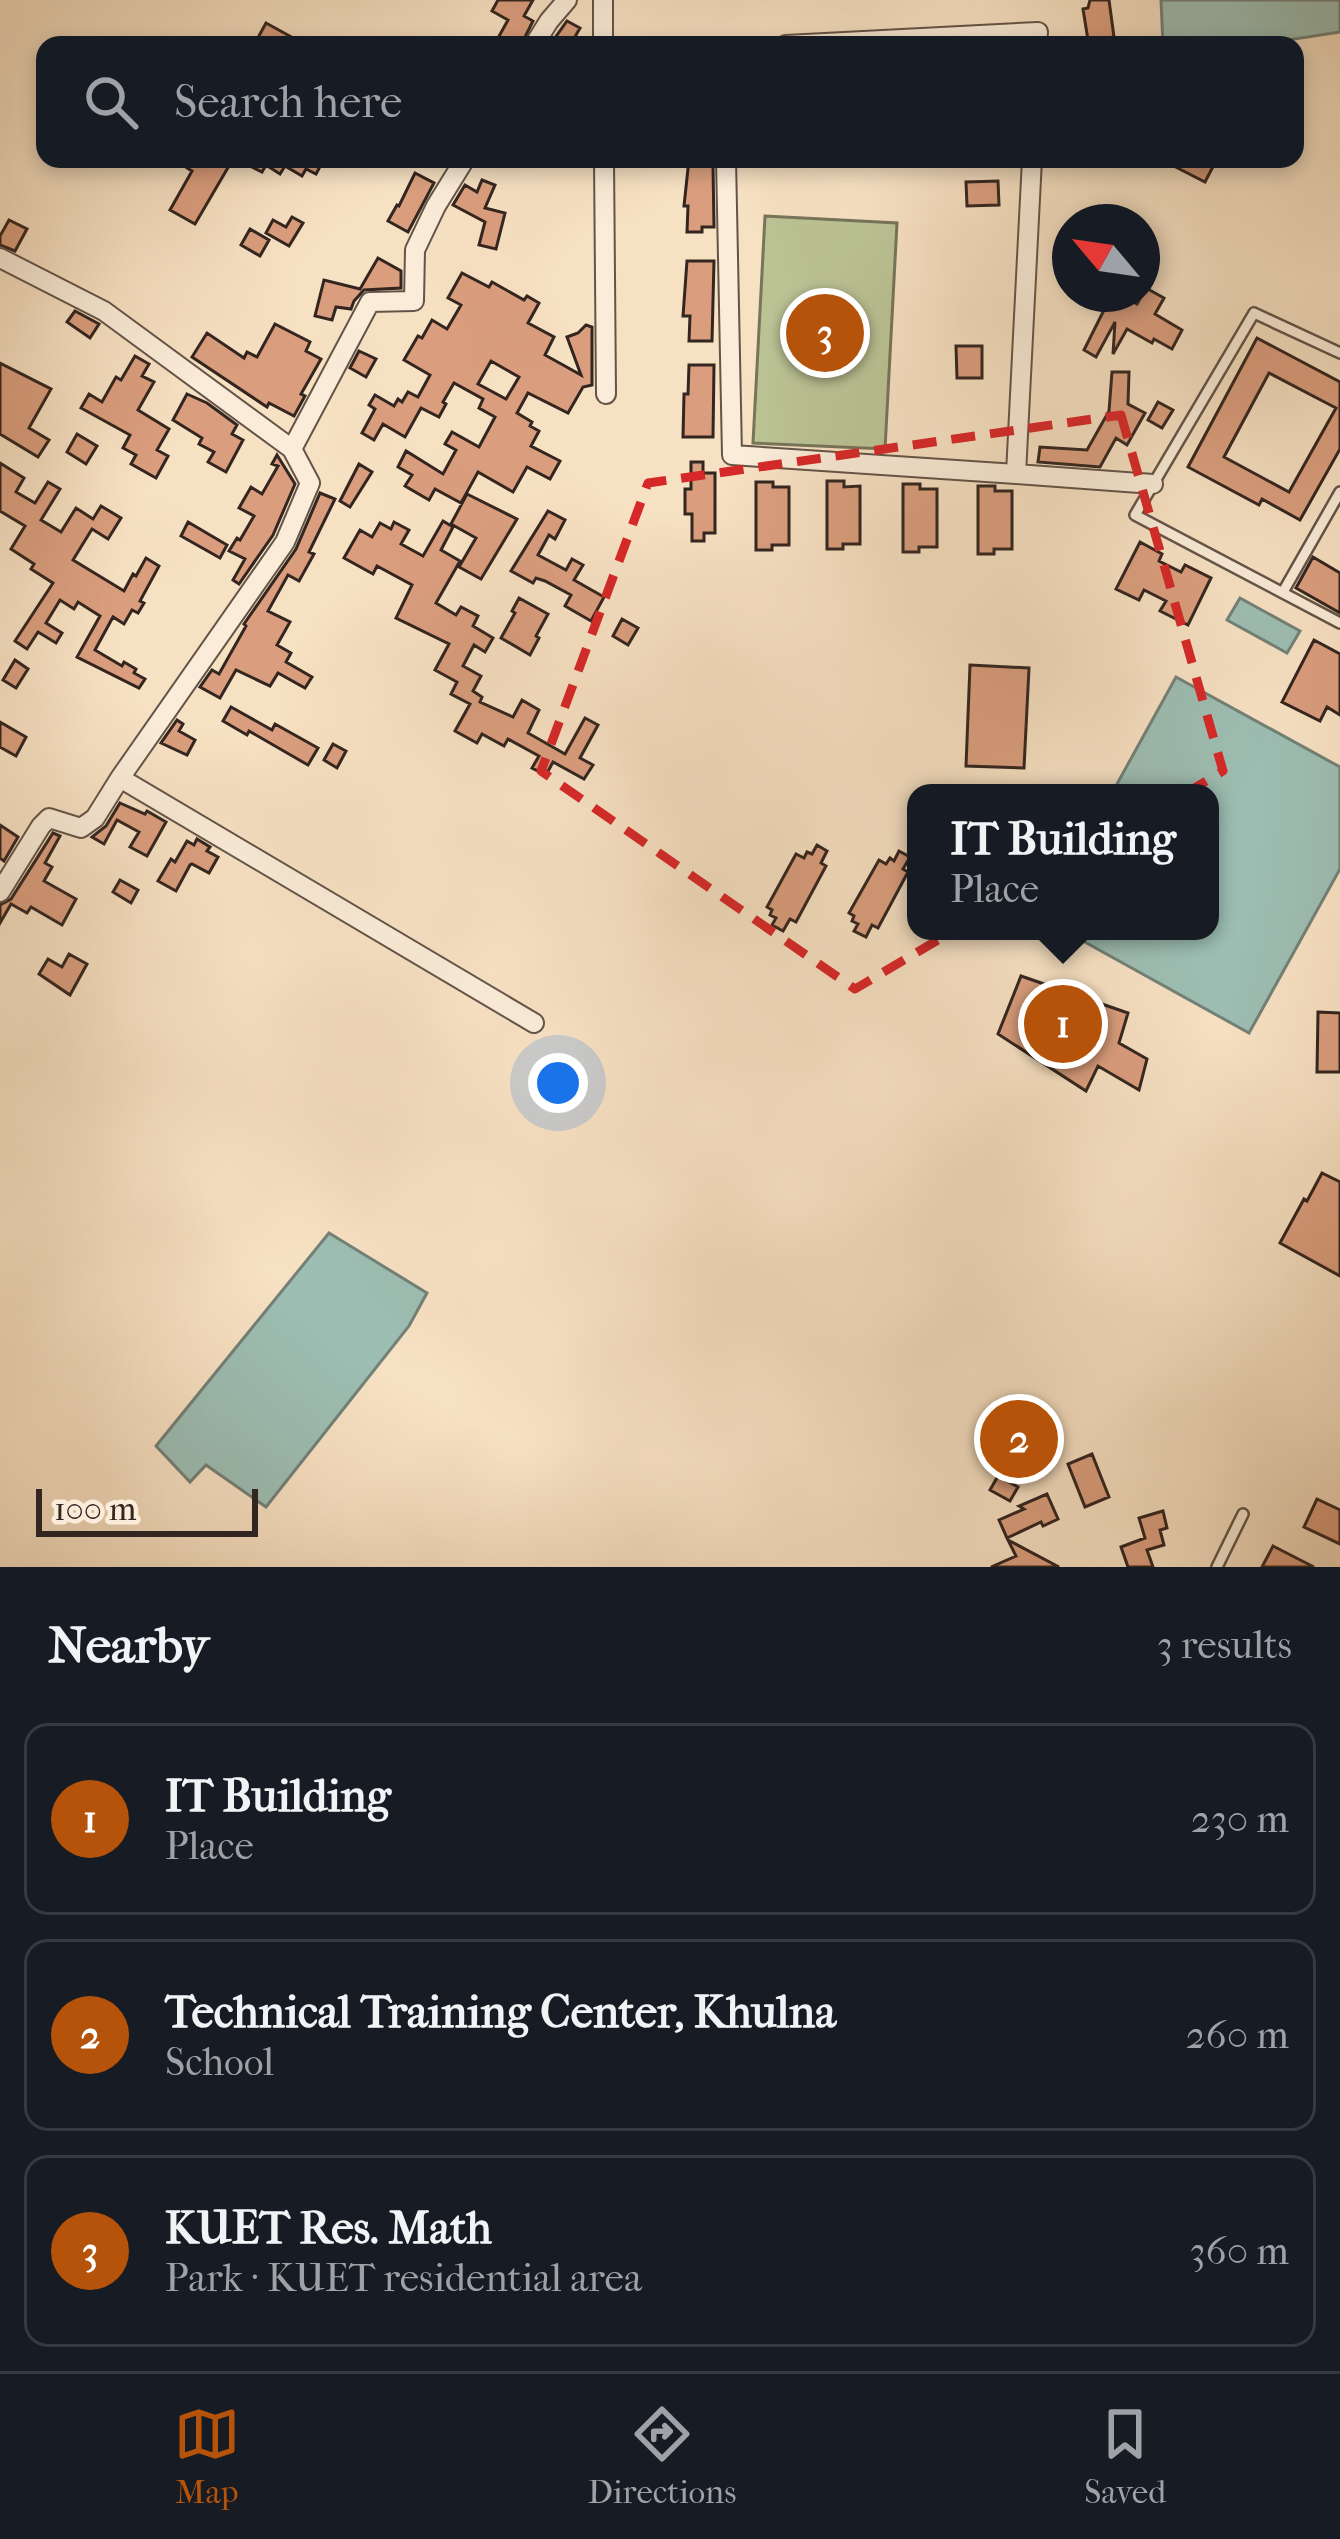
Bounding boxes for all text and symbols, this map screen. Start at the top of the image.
search box [36,36,1304,168]
icon: search [78,69,144,135]
text: Search here [174,76,402,129]
north arrow [1052,204,1160,312]
pin: 3 [786,288,864,378]
popup [907,784,1219,940]
text: IT Building [950,813,1176,866]
text: Place [950,866,1039,912]
pin: 1 [1024,979,1102,1069]
your location [528,1053,588,1113]
pin: 2 [980,1394,1058,1484]
scale bar [36,1483,258,1536]
text: 100 m [54,1490,137,1529]
text: Nearby [48,1615,209,1675]
text: 3 results [1157,1622,1292,1668]
text: IT Building [165,1770,391,1823]
text: 1 [83,1796,97,1842]
text: 230 m [1191,1796,1289,1842]
text: Place [165,1823,254,1869]
text: Technical Training Center, Khulna [165,1986,836,2039]
text: 2 [80,2012,100,2058]
text: 260 m [1186,2012,1289,2058]
text: School [165,2039,274,2085]
text: KUET Res. Math [165,2202,492,2255]
text: 3 [82,2228,98,2274]
text: 360 m [1190,2228,1289,2274]
text: Park · KUET residential area [165,2255,642,2301]
tab: Map [174,2401,240,2512]
tab: Directions [588,2401,736,2512]
tab: Saved [1084,2401,1166,2512]

